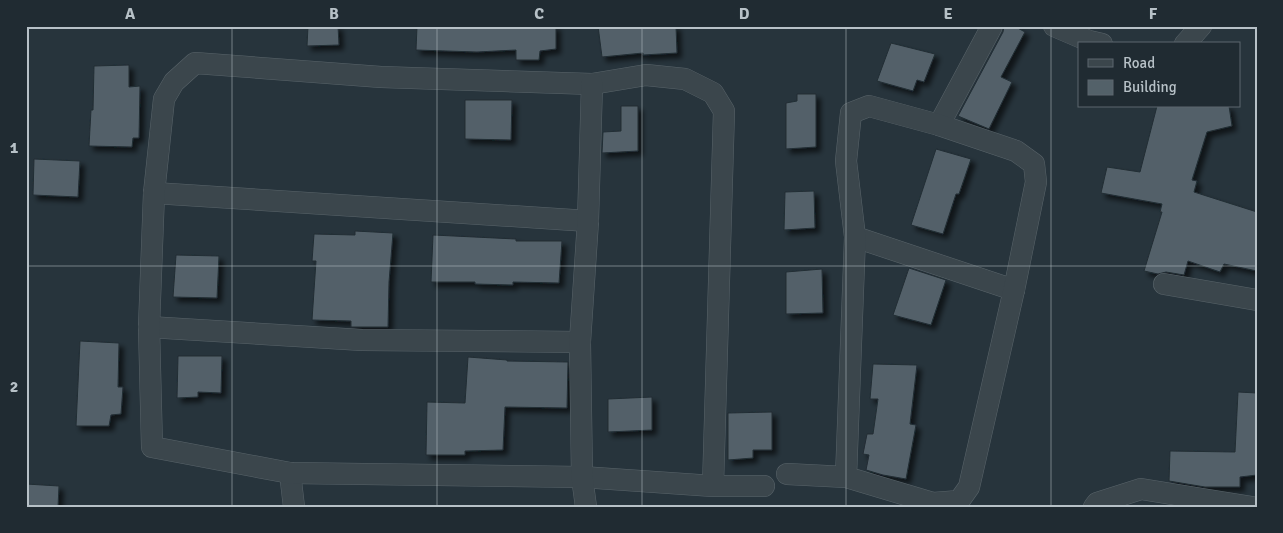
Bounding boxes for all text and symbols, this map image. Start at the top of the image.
text: A [125,4,136,24]
text: B [329,4,339,24]
text: C [534,4,544,24]
text: D [739,4,750,24]
text: E [943,4,953,24]
text: F [1149,4,1158,24]
legend [1078,42,1240,108]
text: Road [1123,54,1155,72]
text: Building [1123,78,1177,96]
text: 1 [10,138,19,158]
text: 2 [10,377,18,397]

